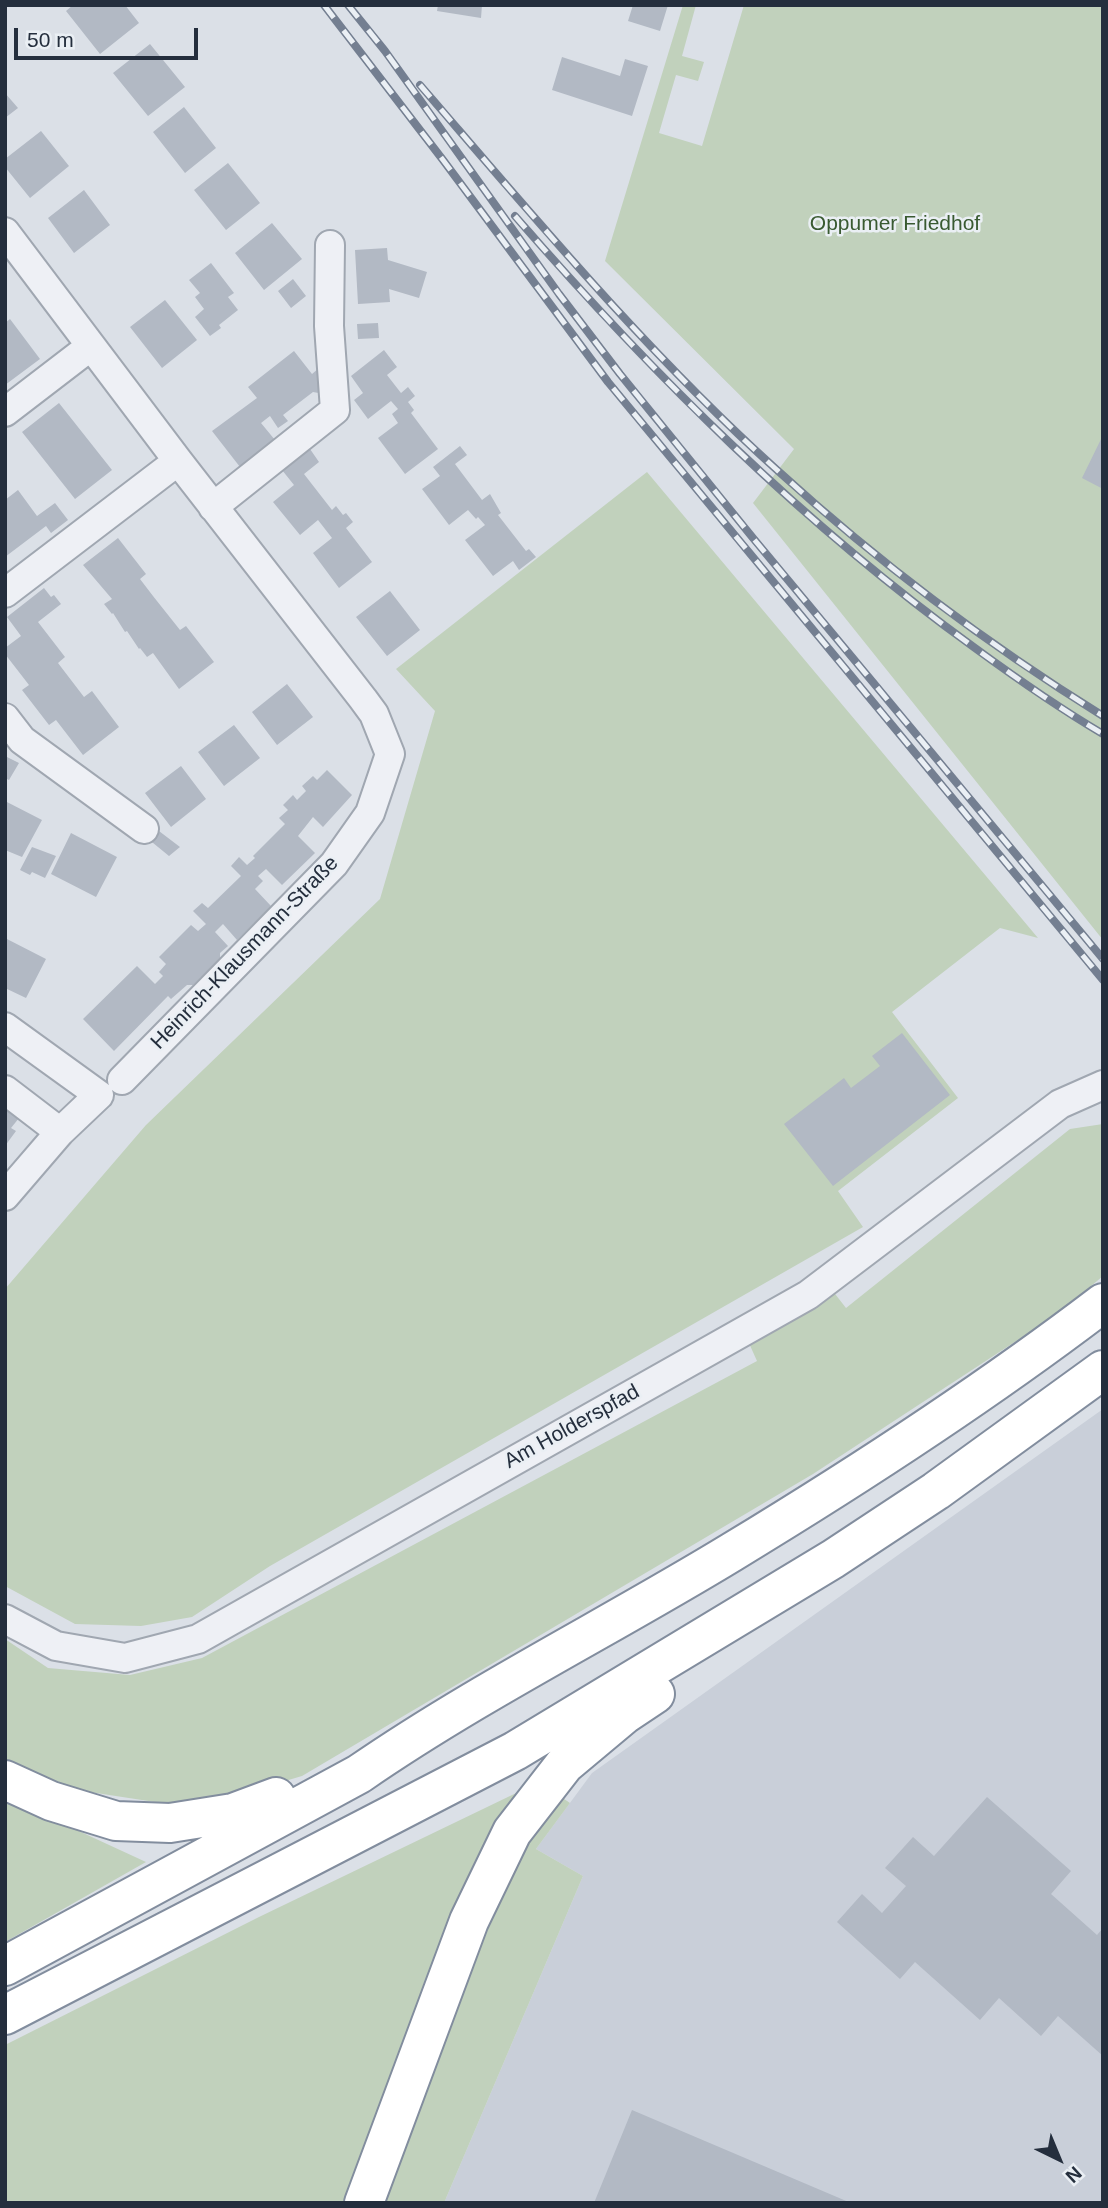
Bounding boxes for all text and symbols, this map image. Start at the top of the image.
scale bar [18,14,201,58]
text: 50 m [27,28,74,51]
park label: Oppumer Friedhof [810,211,980,237]
street label: Heinrich-Klausmann-Straße [146,851,344,1055]
street label: Am Holderspfad [500,1379,644,1475]
north arrow [1024,2124,1094,2194]
text: N [1061,2162,1086,2187]

